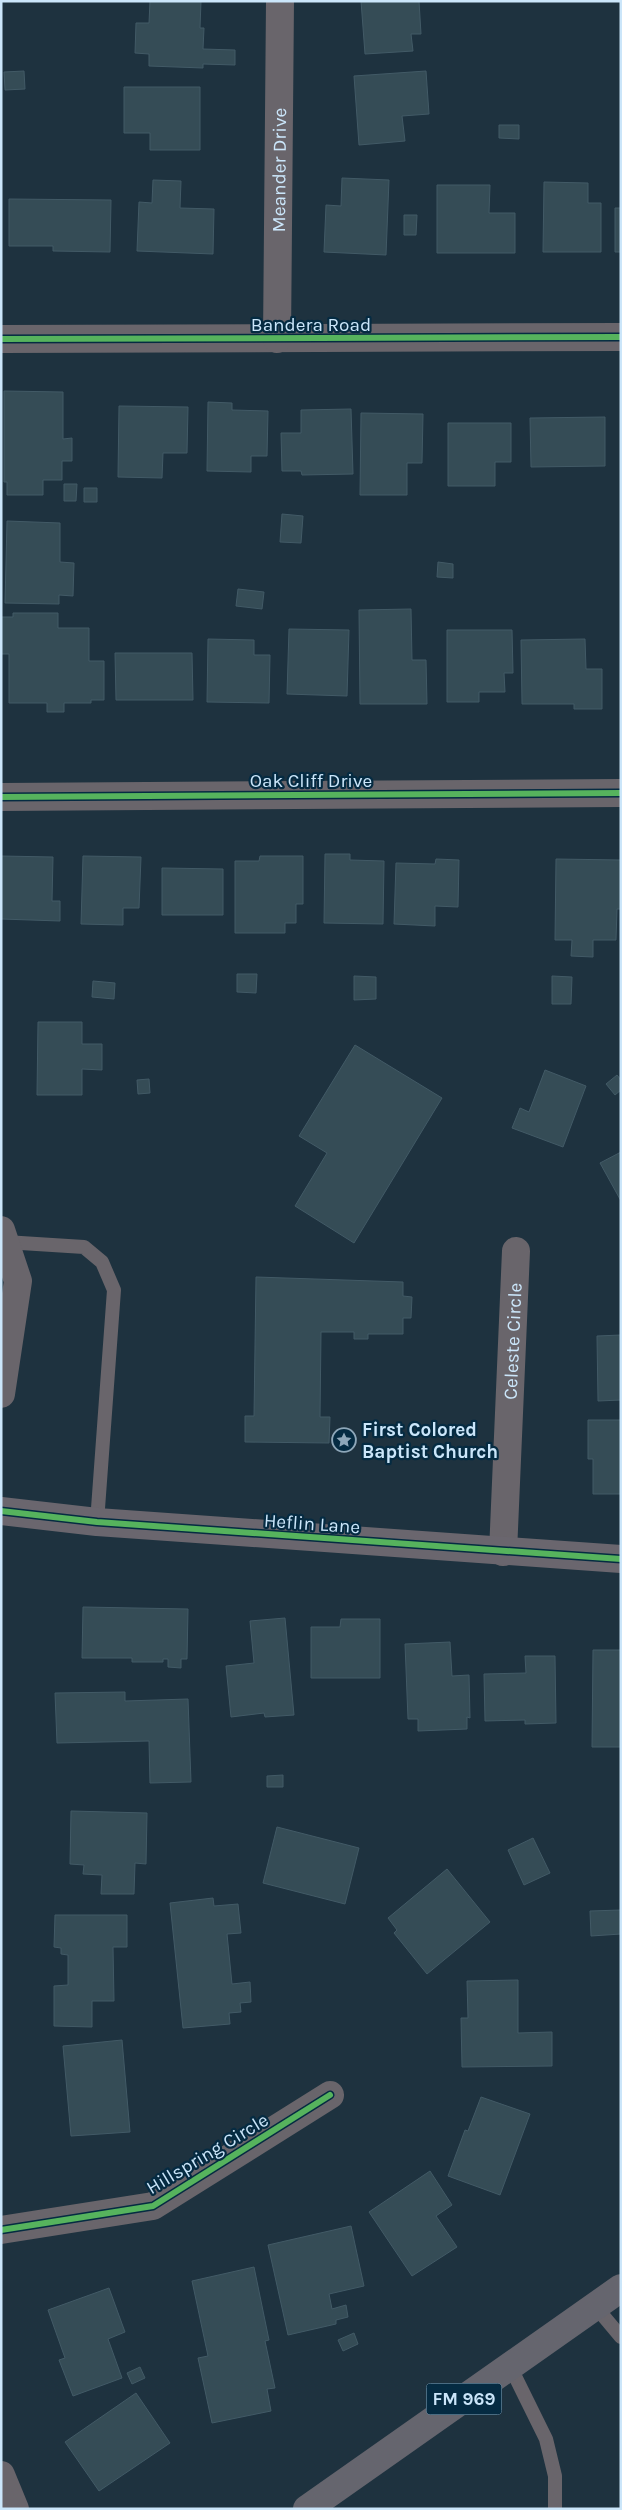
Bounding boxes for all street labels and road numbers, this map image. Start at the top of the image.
street label: Meander Drive [268,108,291,232]
street label: Bandera Road [251,314,371,336]
street label: Oak Cliff Drive [250,770,372,792]
street label: Celeste Circle [500,1282,527,1400]
street label: Heflin Lane [263,1510,361,1538]
street label: Hillspring Circle [143,2109,272,2199]
road number: FM 969 [426,2384,502,2414]

